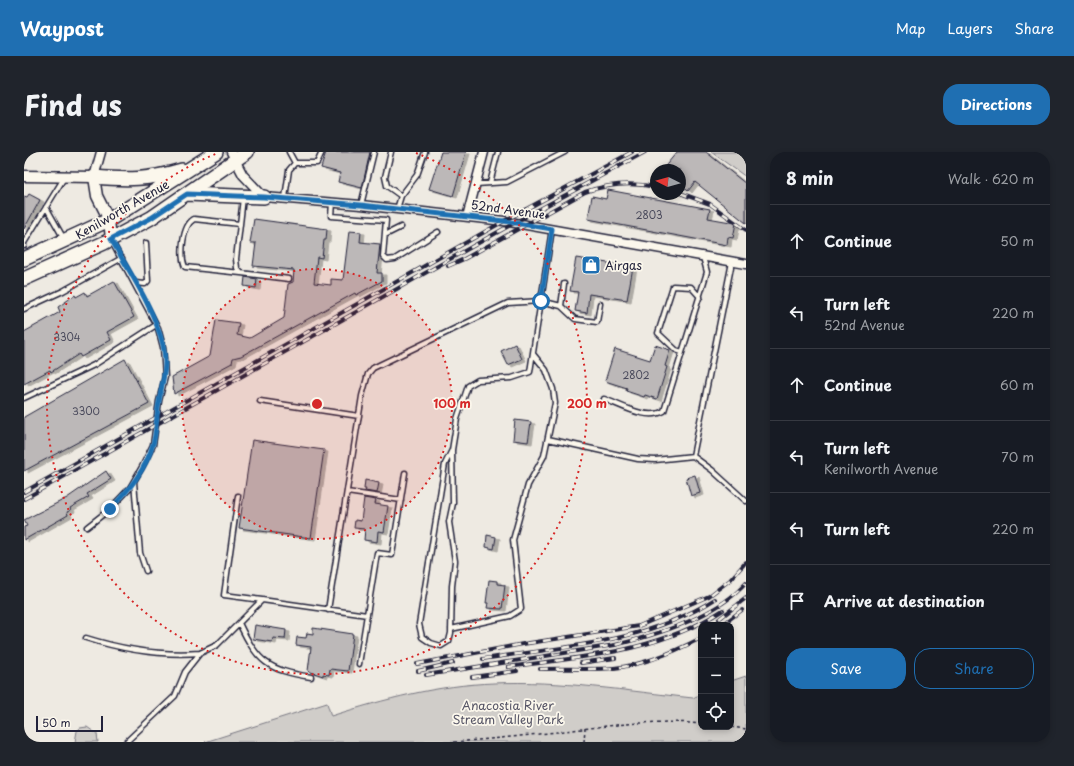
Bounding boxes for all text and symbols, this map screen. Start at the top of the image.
text: Waypost [20,14,104,42]
text: Map [896,18,926,39]
text: Layers [948,18,993,39]
text: Share [1015,18,1054,39]
text: Find us [24,83,122,126]
button: Directions [943,84,1050,125]
north arrow [650,164,686,200]
text: 8 min [786,165,834,191]
text: Walk · 620 m [948,169,1034,188]
street label: Kenilworth Avenue [72,175,173,243]
street label: 52nd Avenue [470,195,546,223]
house number: 2803 [636,207,663,222]
text: Continue [824,229,892,252]
icon: ahead [786,230,808,252]
text: 50 m [1000,231,1034,250]
shop icon: Airgas [580,254,602,276]
place label: Airgas [605,256,643,274]
route start [532,292,550,310]
text: Turn left [824,292,890,315]
icon: left [786,302,808,324]
text: 220 m [992,303,1034,322]
text: 52nd Avenue [824,315,905,334]
house number: 3304 [54,329,81,344]
house number: 2802 [622,367,650,382]
text: Continue [824,373,892,396]
icon: ahead [786,374,808,396]
text: 60 m [1000,375,1034,394]
text: 100 m [433,394,471,412]
text: 200 m [567,394,607,412]
centre of rings [310,397,324,411]
house number: 3300 [72,403,100,418]
text: Turn left [824,436,890,459]
icon: left [786,446,808,468]
text: 70 m [1001,447,1034,466]
text: Kenilworth Avenue [824,459,938,478]
route end [101,500,119,518]
text: Turn left [824,517,890,540]
icon: left [786,518,808,540]
text: 220 m [992,519,1034,538]
text: Arrive at destination [824,589,985,612]
icon: arrive [786,590,808,612]
map controls [698,622,734,730]
button: + [698,622,734,658]
button: Save [786,648,906,689]
button: Share [914,648,1034,689]
button: − [698,658,734,694]
button: locate [698,694,734,730]
park label: Anacostia River Stream Valley Park [452,696,564,728]
scale bar [36,714,103,733]
text: 50 m [42,714,71,731]

